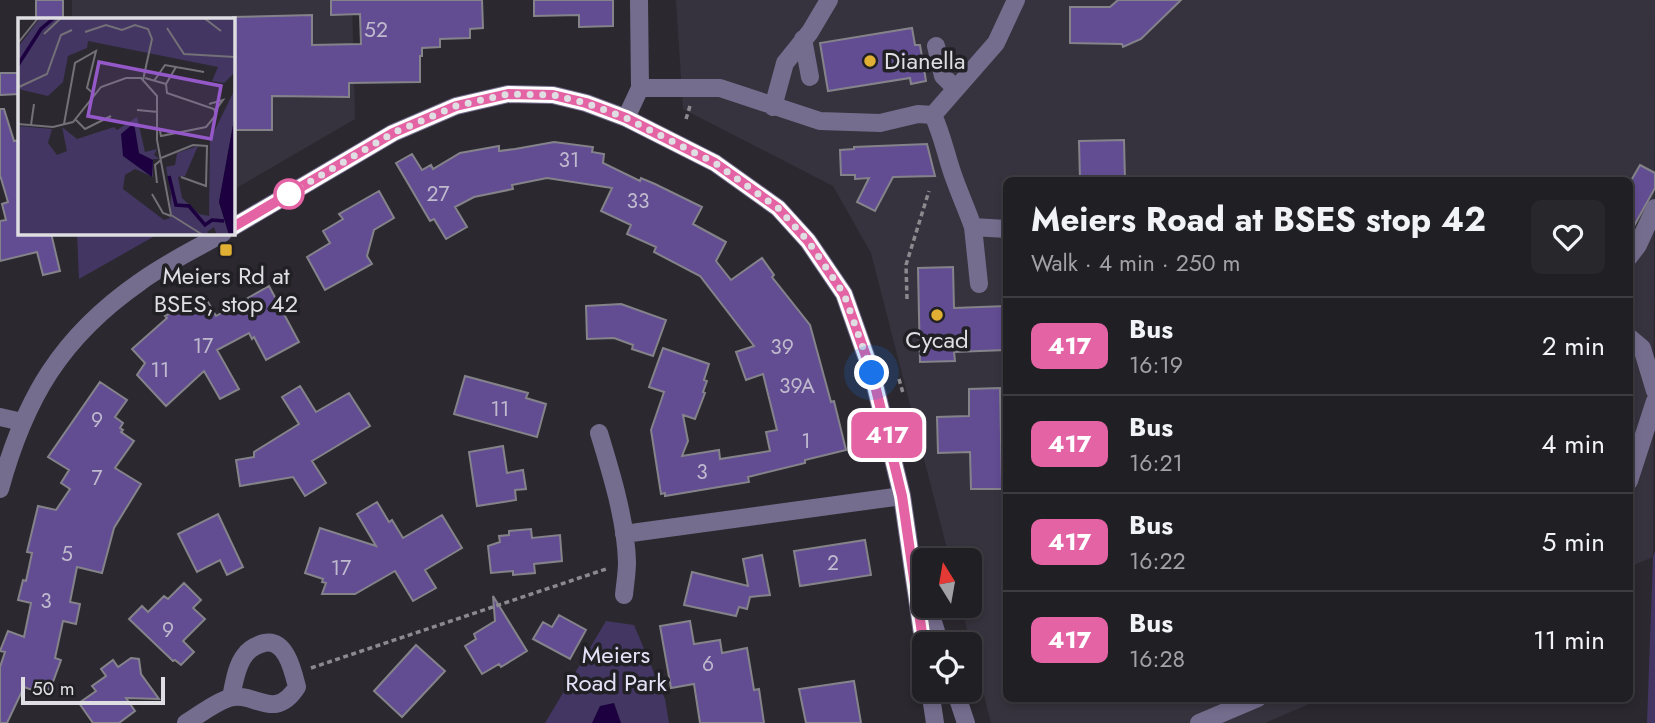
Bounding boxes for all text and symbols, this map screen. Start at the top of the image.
house number: 52 [364,15,388,45]
inset map [18,18,234,234]
place label: Dianella [884,43,966,78]
marker: Dianella [862,53,878,69]
house number: 31 [559,145,579,175]
unlabelled marker [274,179,304,209]
house number: 27 [427,179,449,209]
house number: 33 [627,186,649,216]
text: Meiers Road at BSES stop 42 [1031,196,1486,243]
button: heart [1531,200,1605,274]
marker: Meiers Rd at BSES, stop 42 [218,242,234,258]
text: Walk · 4 min · 250 m [1031,246,1240,280]
place label: Meiers Rd at BSES, stop 42 [154,258,298,321]
marker: Cycad [929,307,945,323]
text: Bus [1129,310,1173,348]
place label: Cycad [905,322,969,357]
text: 2 min [1542,327,1605,365]
text: 417 [1048,328,1091,363]
house number: 17 [193,331,213,361]
house number: 39 [770,332,794,362]
text: 16:19 [1129,348,1183,382]
house number: 11 [151,355,169,385]
your location [854,355,889,390]
house number: 39A [779,371,815,401]
house number: 11 [491,394,509,424]
house number: 9 [91,405,103,435]
text: Bus [1129,408,1173,446]
line badge: 417 [847,412,927,458]
text: 417 [865,417,909,452]
text: 4 min [1541,425,1605,463]
house number: 1 [801,426,811,456]
text: 417 [1048,426,1091,461]
text: 16:21 [1129,446,1183,480]
house number: 3 [696,457,708,487]
house number: 7 [91,463,103,493]
text: Bus [1129,506,1173,544]
text: 5 min [1542,523,1605,561]
text: 417 [1048,524,1091,559]
house number: 5 [61,539,73,569]
text: 16:22 [1129,544,1186,578]
house number: 2 [827,548,839,578]
north arrow [912,548,982,618]
map controls [912,548,982,702]
house number: 17 [331,553,351,583]
house number: 3 [40,586,52,616]
text: Bus [1129,604,1173,642]
house number: 9 [162,615,174,645]
text: 11 min [1533,621,1605,659]
text: 417 [1048,622,1091,657]
button: locate [912,632,982,702]
park label: Meiers Road Park [565,637,667,700]
text: 16:28 [1129,642,1185,676]
house number: 6 [702,649,714,679]
scale bar [21,674,164,706]
text: 50 m [32,675,75,702]

